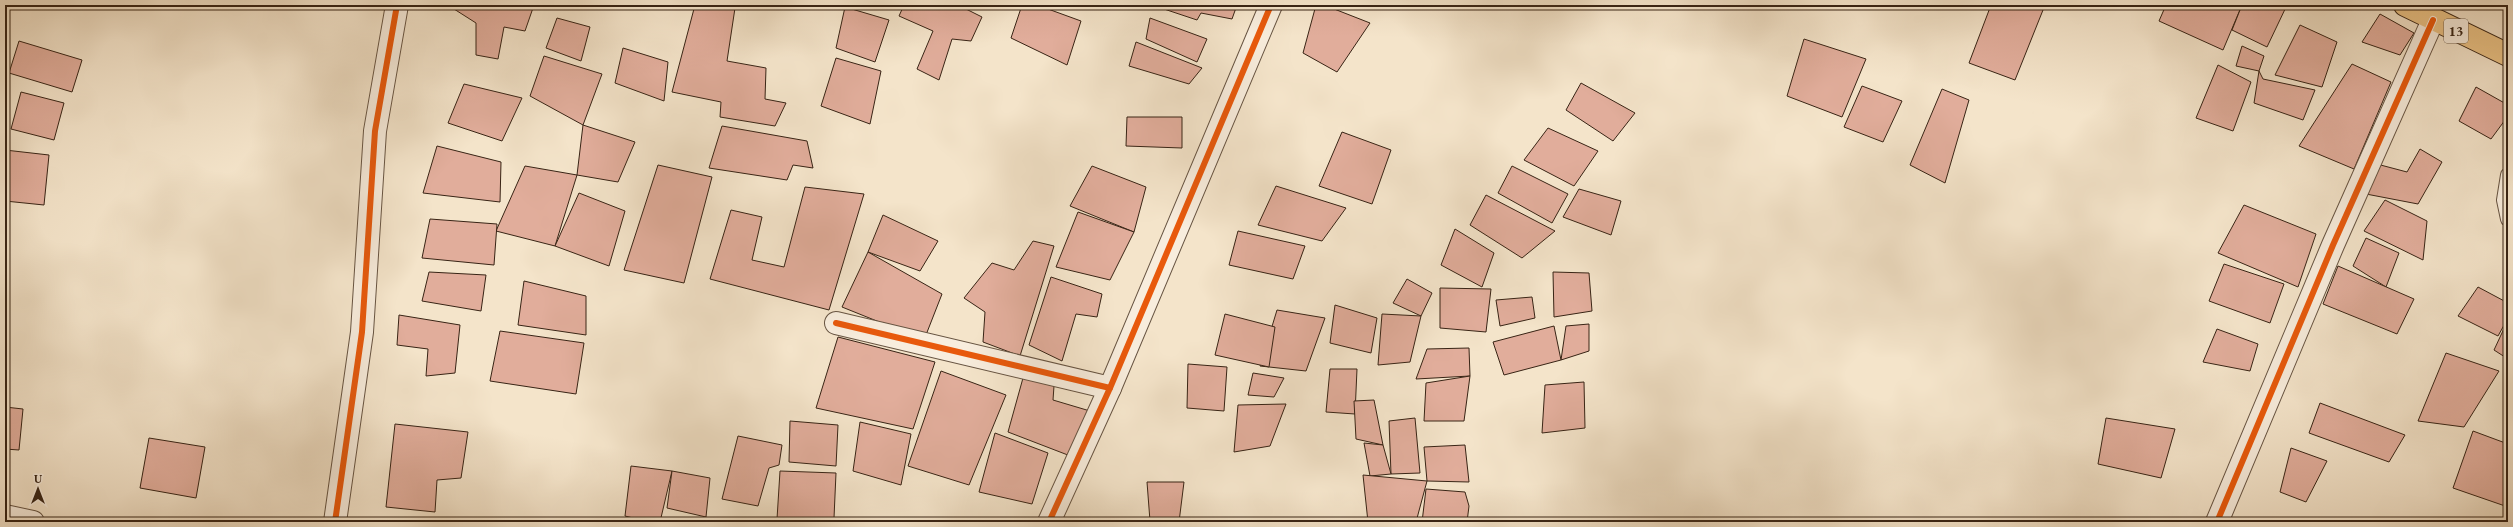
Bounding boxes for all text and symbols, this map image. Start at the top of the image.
road number: 13 [2444,19,2468,43]
north arrow [18,469,58,509]
text: U [34,472,43,486]

